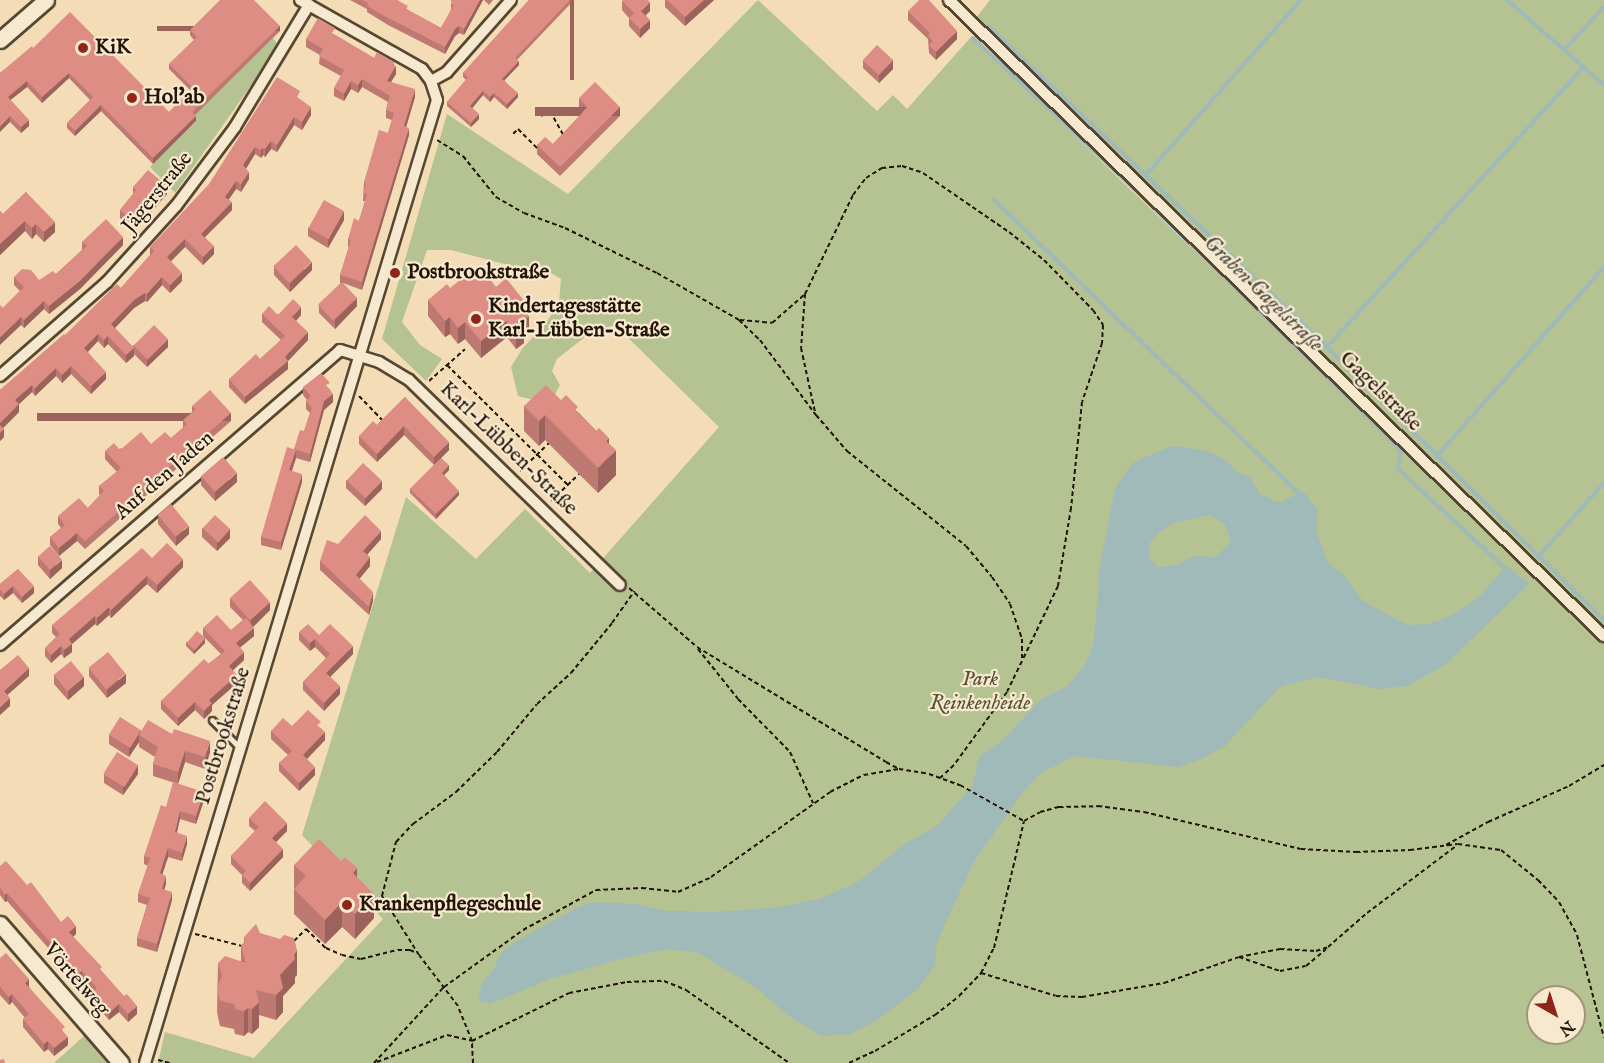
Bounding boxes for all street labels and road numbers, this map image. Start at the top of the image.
street label: Jägerstraße [117,147,199,239]
street label: Gagelstraße [1334,347,1426,437]
street label: Karl-Lübben-Straße [434,377,582,521]
street label: Auf den Jaden [110,426,220,526]
street label: Postbrookstraße [191,664,257,808]
street label: Vörtelweg [37,938,115,1022]

